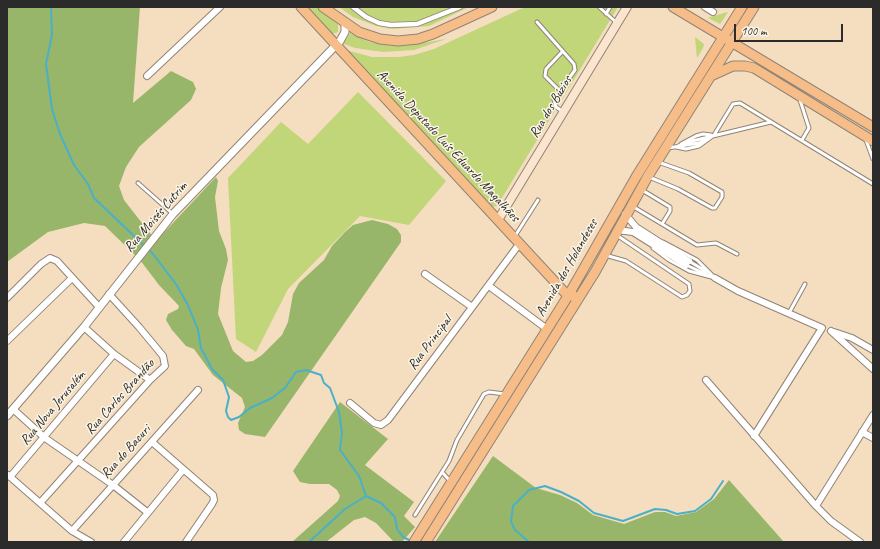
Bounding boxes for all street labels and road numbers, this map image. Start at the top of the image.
street label: Avenida Deputado Luís Eduardo Magalhães [373,66,523,226]
street label: Rua dos Búzios [526,73,576,141]
street label: Rua Moisés Cutrim [121,178,191,256]
street label: Avenida dos Holandeses [532,216,602,320]
street label: Rua Principal [404,313,456,373]
street label: Rua Carlos Brandão [82,356,158,438]
street label: Rua Nova Jerusalém [17,367,89,449]
street label: Rua do Bacuri [98,422,154,482]

